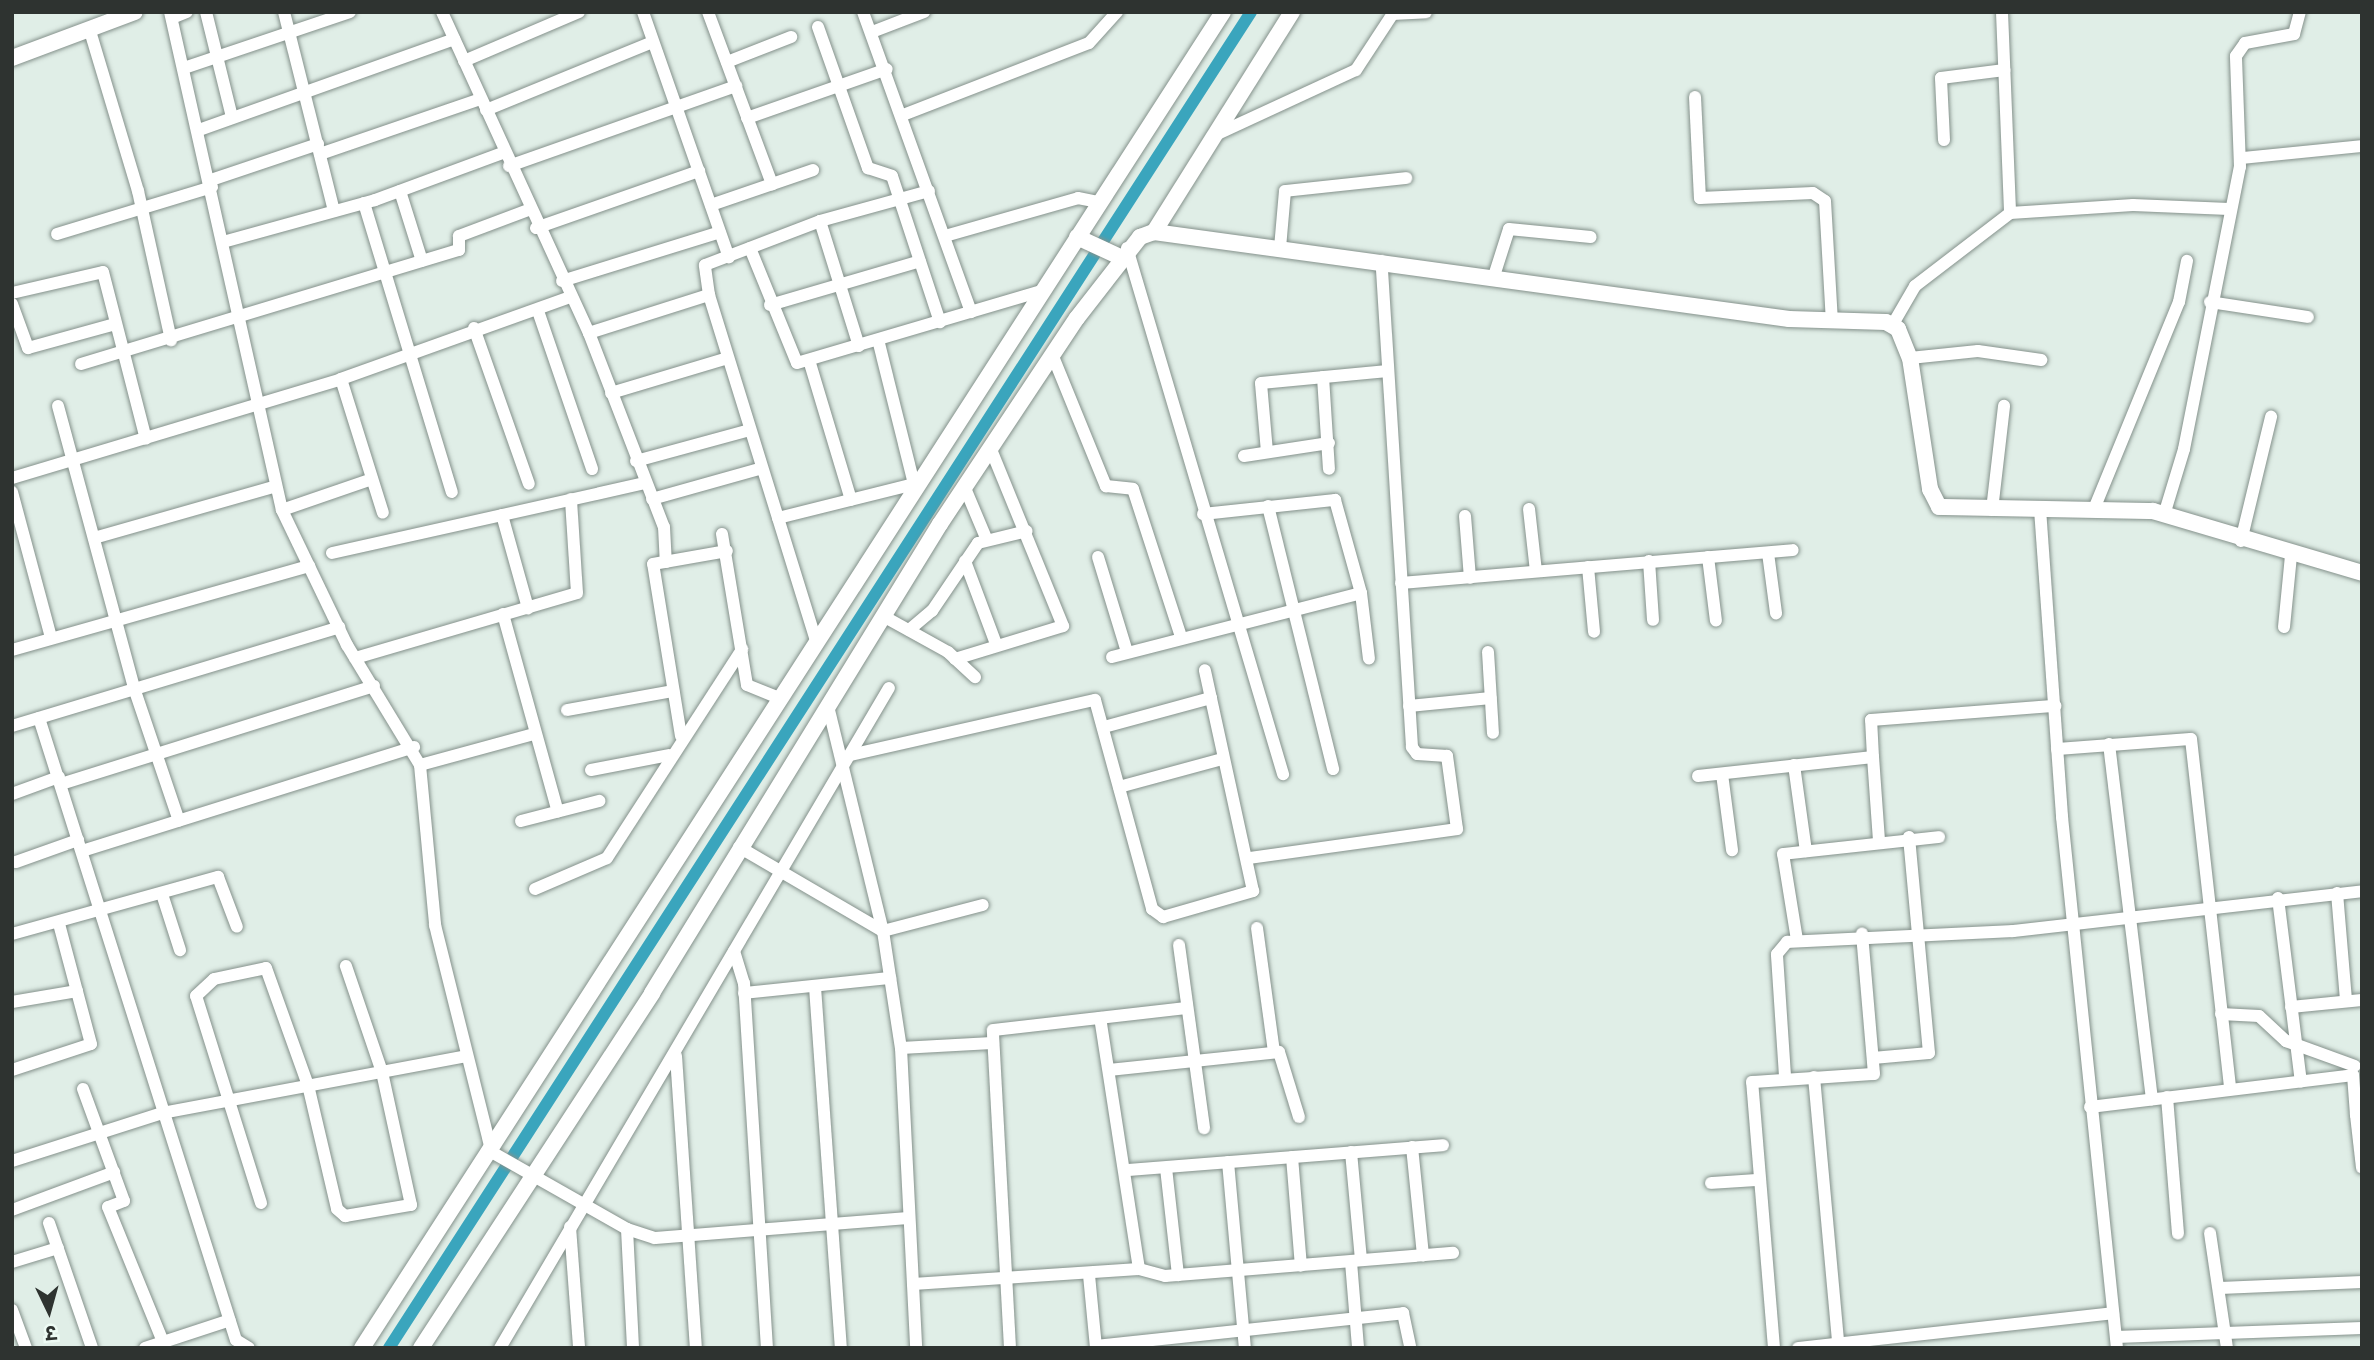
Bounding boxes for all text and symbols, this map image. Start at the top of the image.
north arrow [14,1276,84,1346]
text: उ [44,1319,57,1346]

